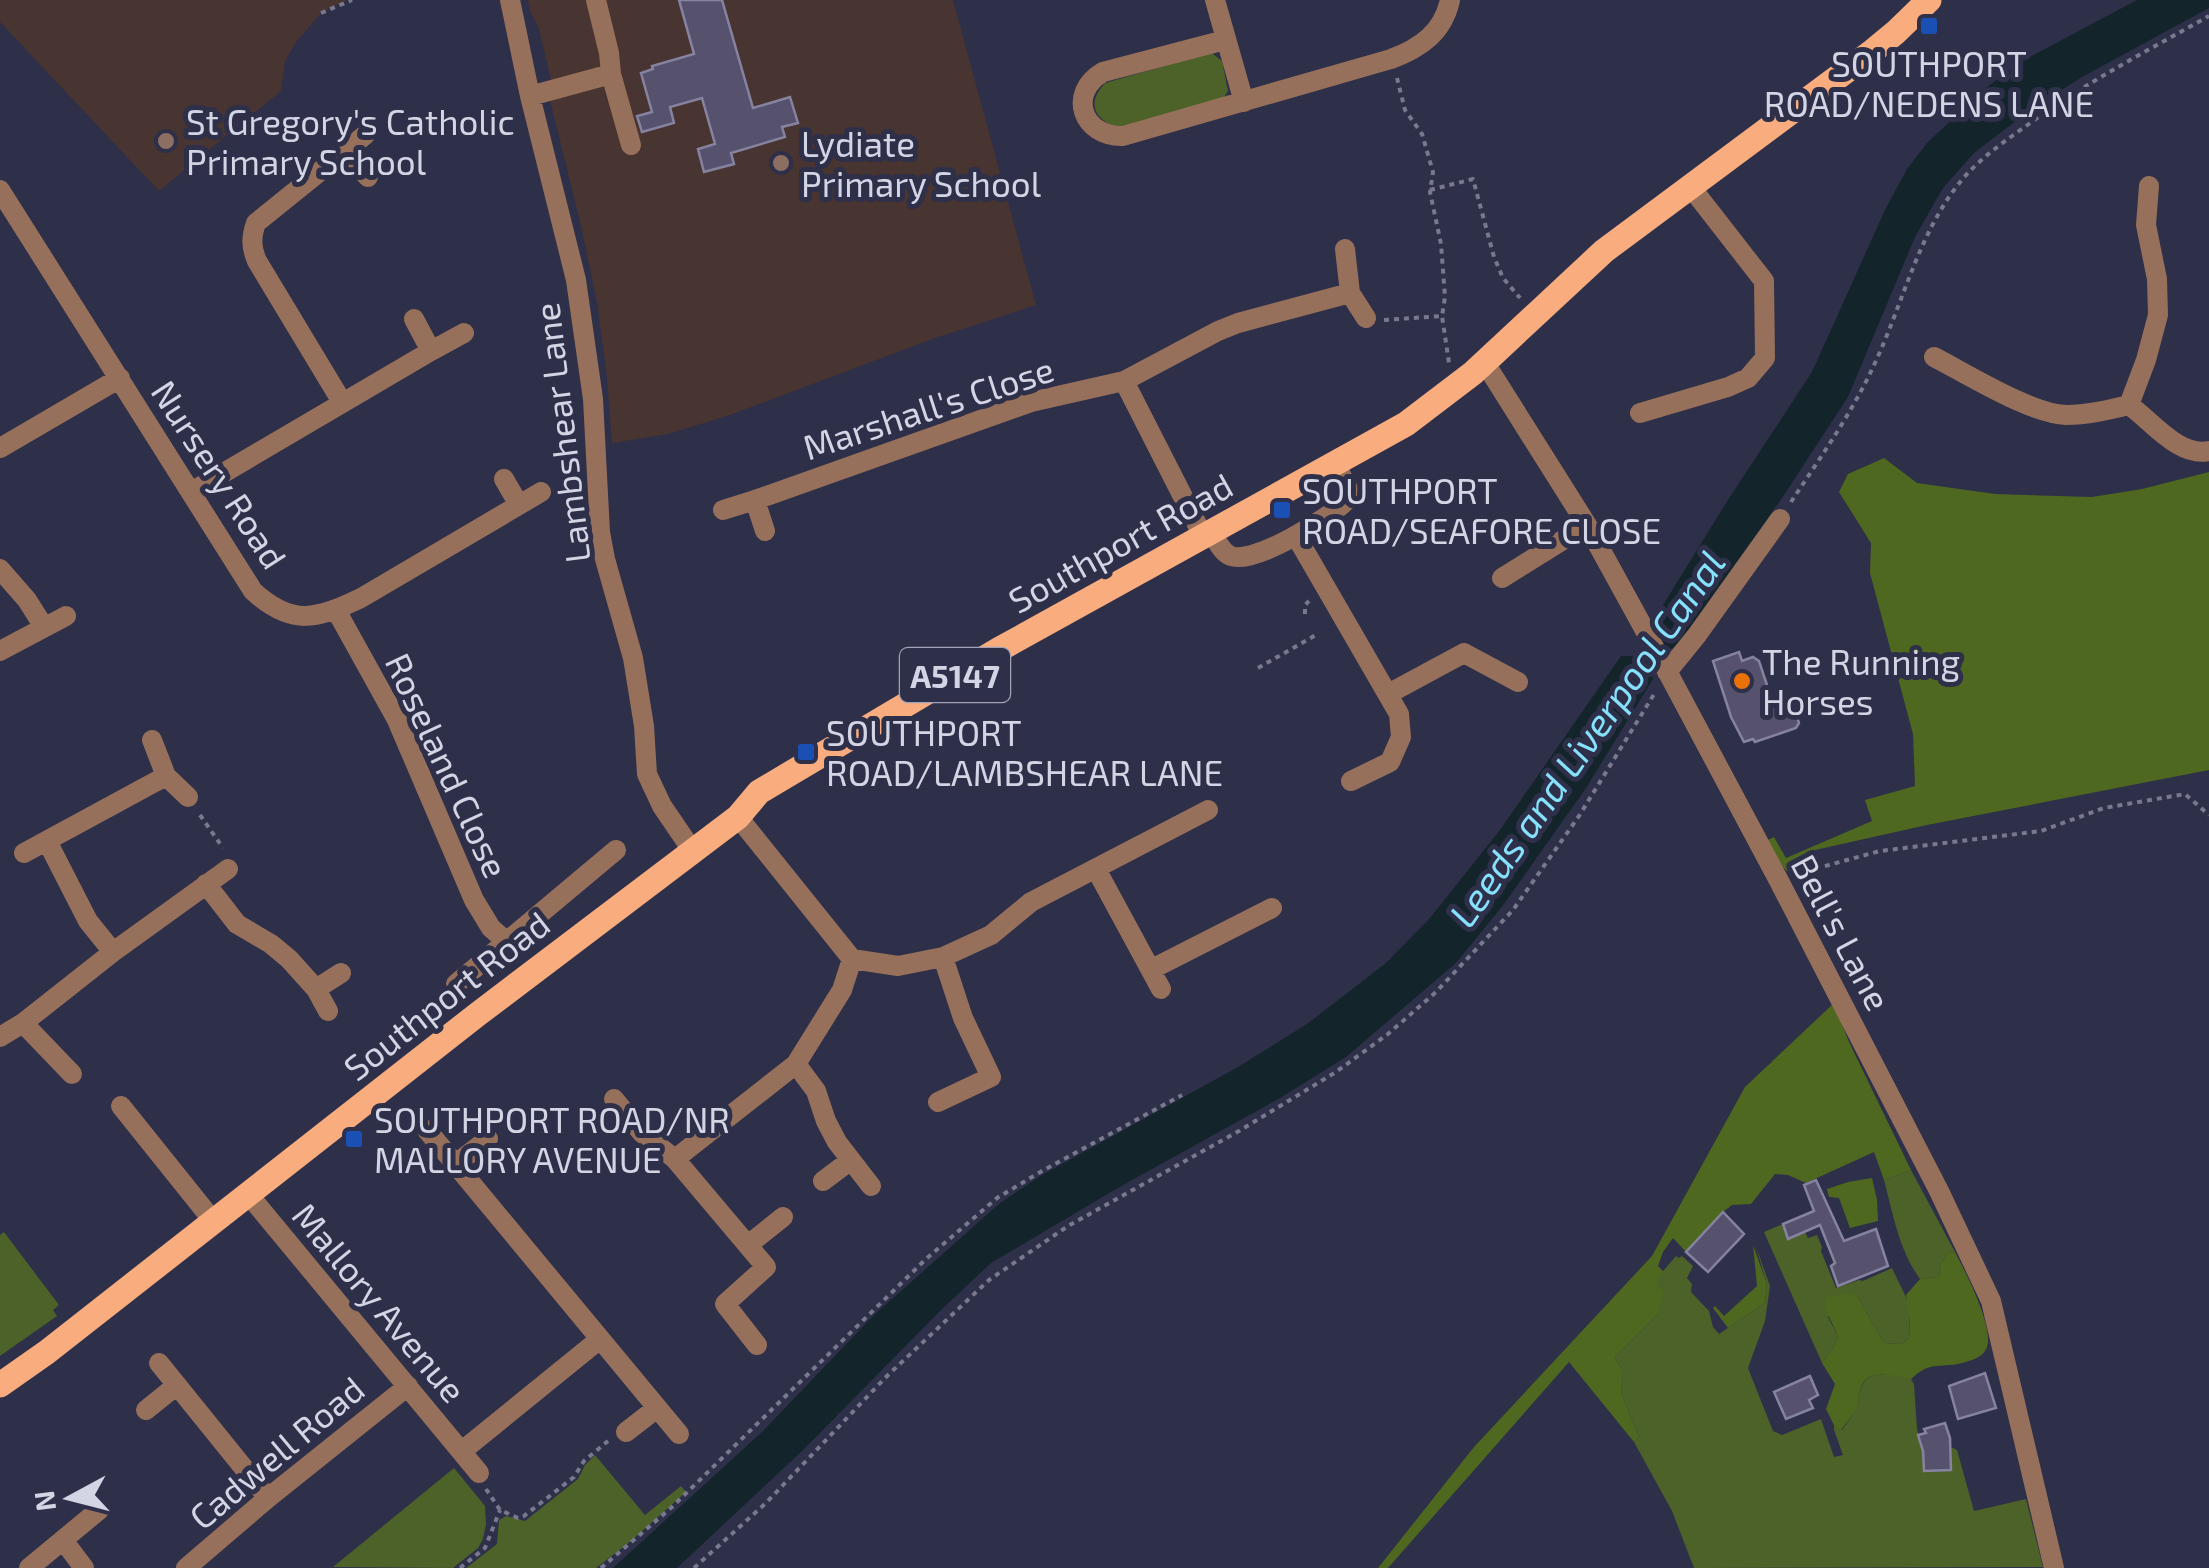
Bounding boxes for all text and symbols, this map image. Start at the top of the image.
marker: SOUTHPORT ROAD/NEDENS LANE [1918,15,1940,37]
place label: SOUTHPORT ROAD/NEDENS LANE [1764,42,2094,124]
place label: St Gregory's Catholic Primary School [186,100,515,182]
place label: Lydiate Primary School [801,122,1042,204]
marker: St Gregory's Catholic Primary School [155,130,177,152]
marker: Lydiate Primary School [770,152,792,174]
street label: Lambshear Lane [524,301,598,565]
street label: Marshall's Close [797,347,1059,467]
street label: Nursery Road [144,372,296,576]
street label: Southport Road [1001,463,1239,621]
place label: SOUTHPORT ROAD/SEAFORE CLOSE [1302,469,1661,551]
marker: SOUTHPORT ROAD/SEAFORE CLOSE [1271,499,1293,521]
water label: Leeds and Liverpool Canal [1438,541,1734,935]
place label: The Running Horses [1762,640,1960,722]
street label: Roseland Close [378,646,518,884]
road number: A5147 [900,648,1010,702]
marker: The Running Horses [1731,670,1753,692]
place label: SOUTHPORT ROAD/LAMBSHEAR LANE [826,711,1223,793]
marker: SOUTHPORT ROAD/LAMBSHEAR LANE [795,741,817,763]
street label: Bell's Lane [1784,847,1900,1017]
street label: Southport Road [335,902,557,1088]
place label: SOUTHPORT ROAD/NR MALLORY AVENUE [374,1098,730,1180]
marker: SOUTHPORT ROAD/NR MALLORY AVENUE [343,1128,365,1150]
street label: Mallory Avenue [285,1194,475,1410]
street label: Cadwell Road [180,1367,372,1537]
north arrow [20,1448,120,1548]
text: N [26,1489,62,1513]

